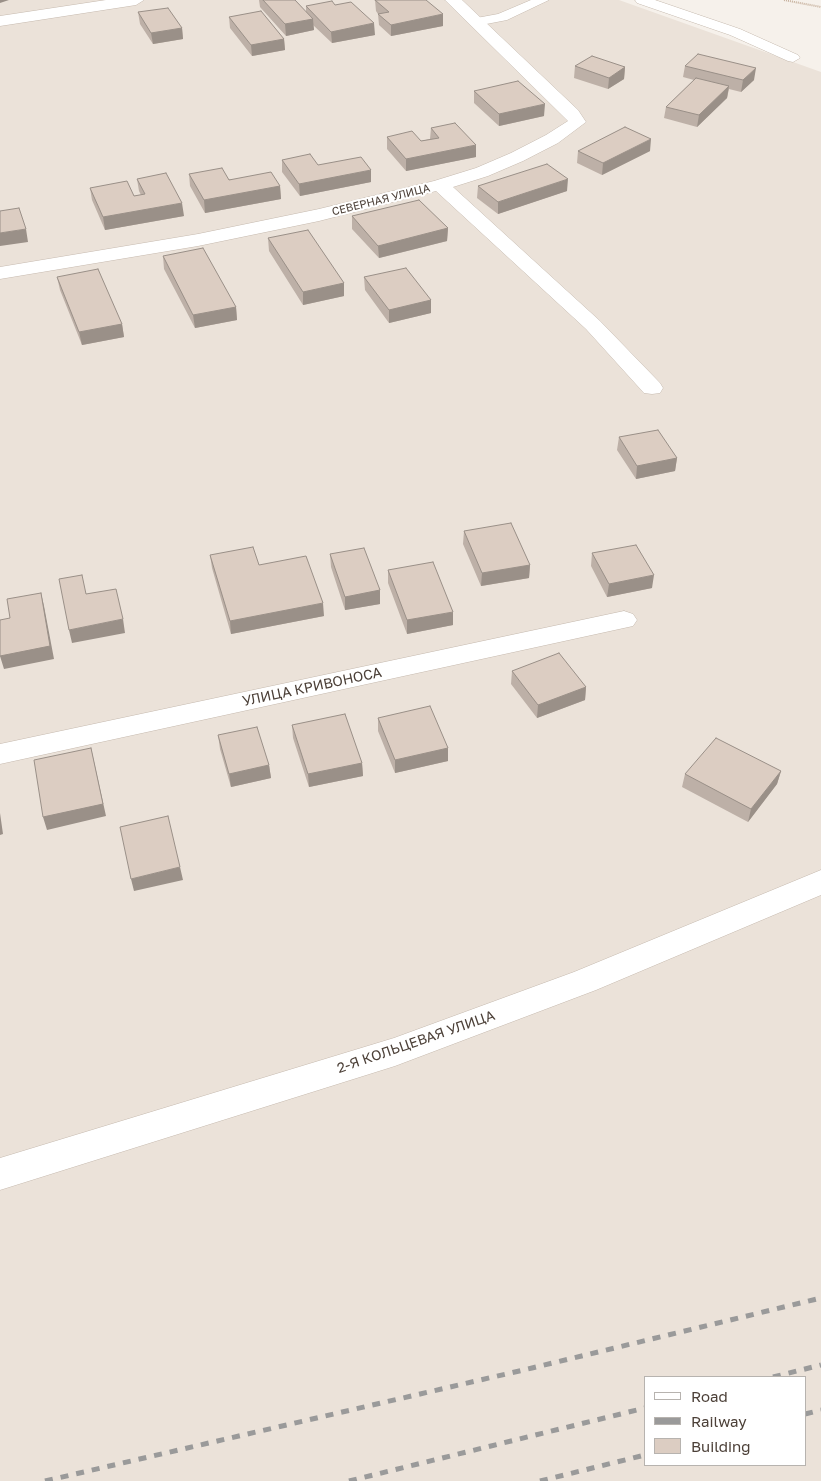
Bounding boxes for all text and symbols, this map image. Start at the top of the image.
street label: СЕВЕРНАЯ УЛИЦА [331,181,431,219]
street label: УЛИЦА КРИВОНОСА [241,664,383,710]
street label: 2-Я КОЛЬЦЕВАЯ УЛИЦА [335,1007,497,1077]
legend [644,1376,806,1466]
text: Road [691,1387,728,1405]
text: Railway [691,1412,747,1430]
text: Building [691,1437,751,1455]

